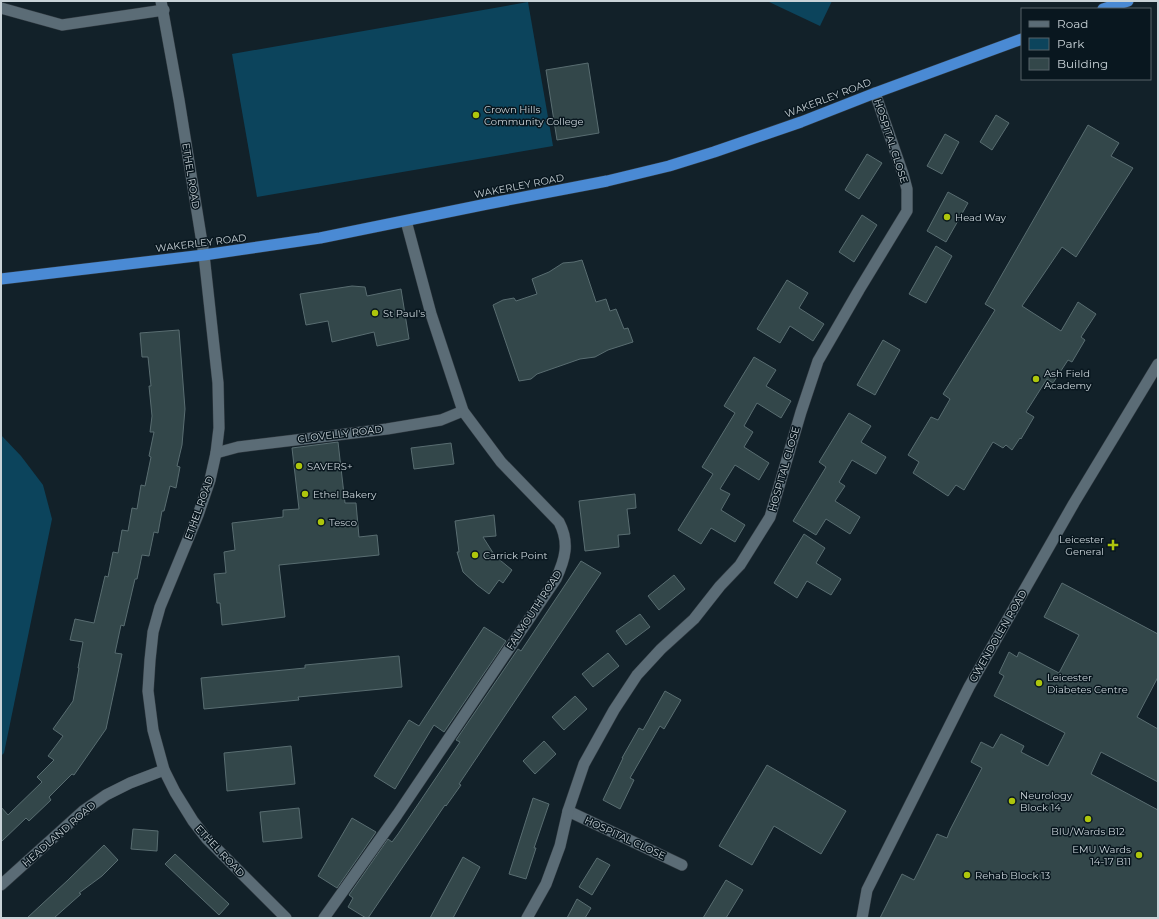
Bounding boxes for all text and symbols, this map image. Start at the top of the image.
legend [1021,8,1151,80]
text: Road [1057,16,1088,31]
text: Park [1057,36,1085,51]
text: Building [1057,56,1108,71]
street label: WAKERLEY ROAD [783,76,873,120]
street label: HOSPITAL CLOSE [871,97,911,185]
place label: Crown Hills Community College [484,103,584,128]
marker: Crown Hills Community College [471,110,481,120]
street label: ETHEL ROAD [179,142,203,210]
street label: WAKERLEY ROAD [473,171,565,201]
place label: Head Way [955,211,1007,224]
marker: Head Way [942,212,952,222]
street label: WAKERLEY ROAD [155,231,247,255]
place label: St Paul's [383,307,425,320]
marker: St Paul's [370,308,380,318]
place label: Ash Field Academy [1044,367,1092,392]
marker: Ash Field Academy [1031,374,1041,384]
street label: CLOVELLY ROAD [297,422,383,446]
street label: HOSPITAL CLOSE [766,425,802,513]
place label: SAVERS+ [307,460,353,473]
marker: SAVERS+ [294,461,304,471]
street label: ETHEL ROAD [181,474,217,542]
place label: Ethel Bakery [313,488,377,501]
marker: Ethel Bakery [300,489,310,499]
place label: Tesco [329,516,357,529]
marker: Tesco [316,517,326,527]
place label: Leicester General [1059,533,1104,558]
marker: Leicester General [1107,539,1119,551]
place label: Carrick Point [483,549,547,562]
marker: Carrick Point [470,550,480,560]
street label: FALMOUTH ROAD [503,568,565,652]
street label: GWENDOLEN ROAD [966,588,1030,684]
place label: Leicester Diabetes Centre [1047,671,1128,696]
marker: Leicester Diabetes Centre [1034,678,1044,688]
place label: Neurology Block 14 [1020,789,1073,814]
marker: Neurology Block 14 [1007,796,1017,806]
street label: HEADLAND ROAD [20,798,98,870]
street label: HOSPITAL CLOSE [582,814,668,863]
marker: BIU/Wards B12 [1083,814,1093,824]
street label: ETHEL ROAD [192,822,248,880]
place label: BIU/Wards B12 [1051,825,1125,838]
place label: EMU Wards 14-17 B11 [1072,843,1131,868]
marker: EMU Wards 14-17 B11 [1134,850,1144,860]
place label: Rehab Block 13 [975,869,1051,882]
marker: Rehab Block 13 [962,870,972,880]

